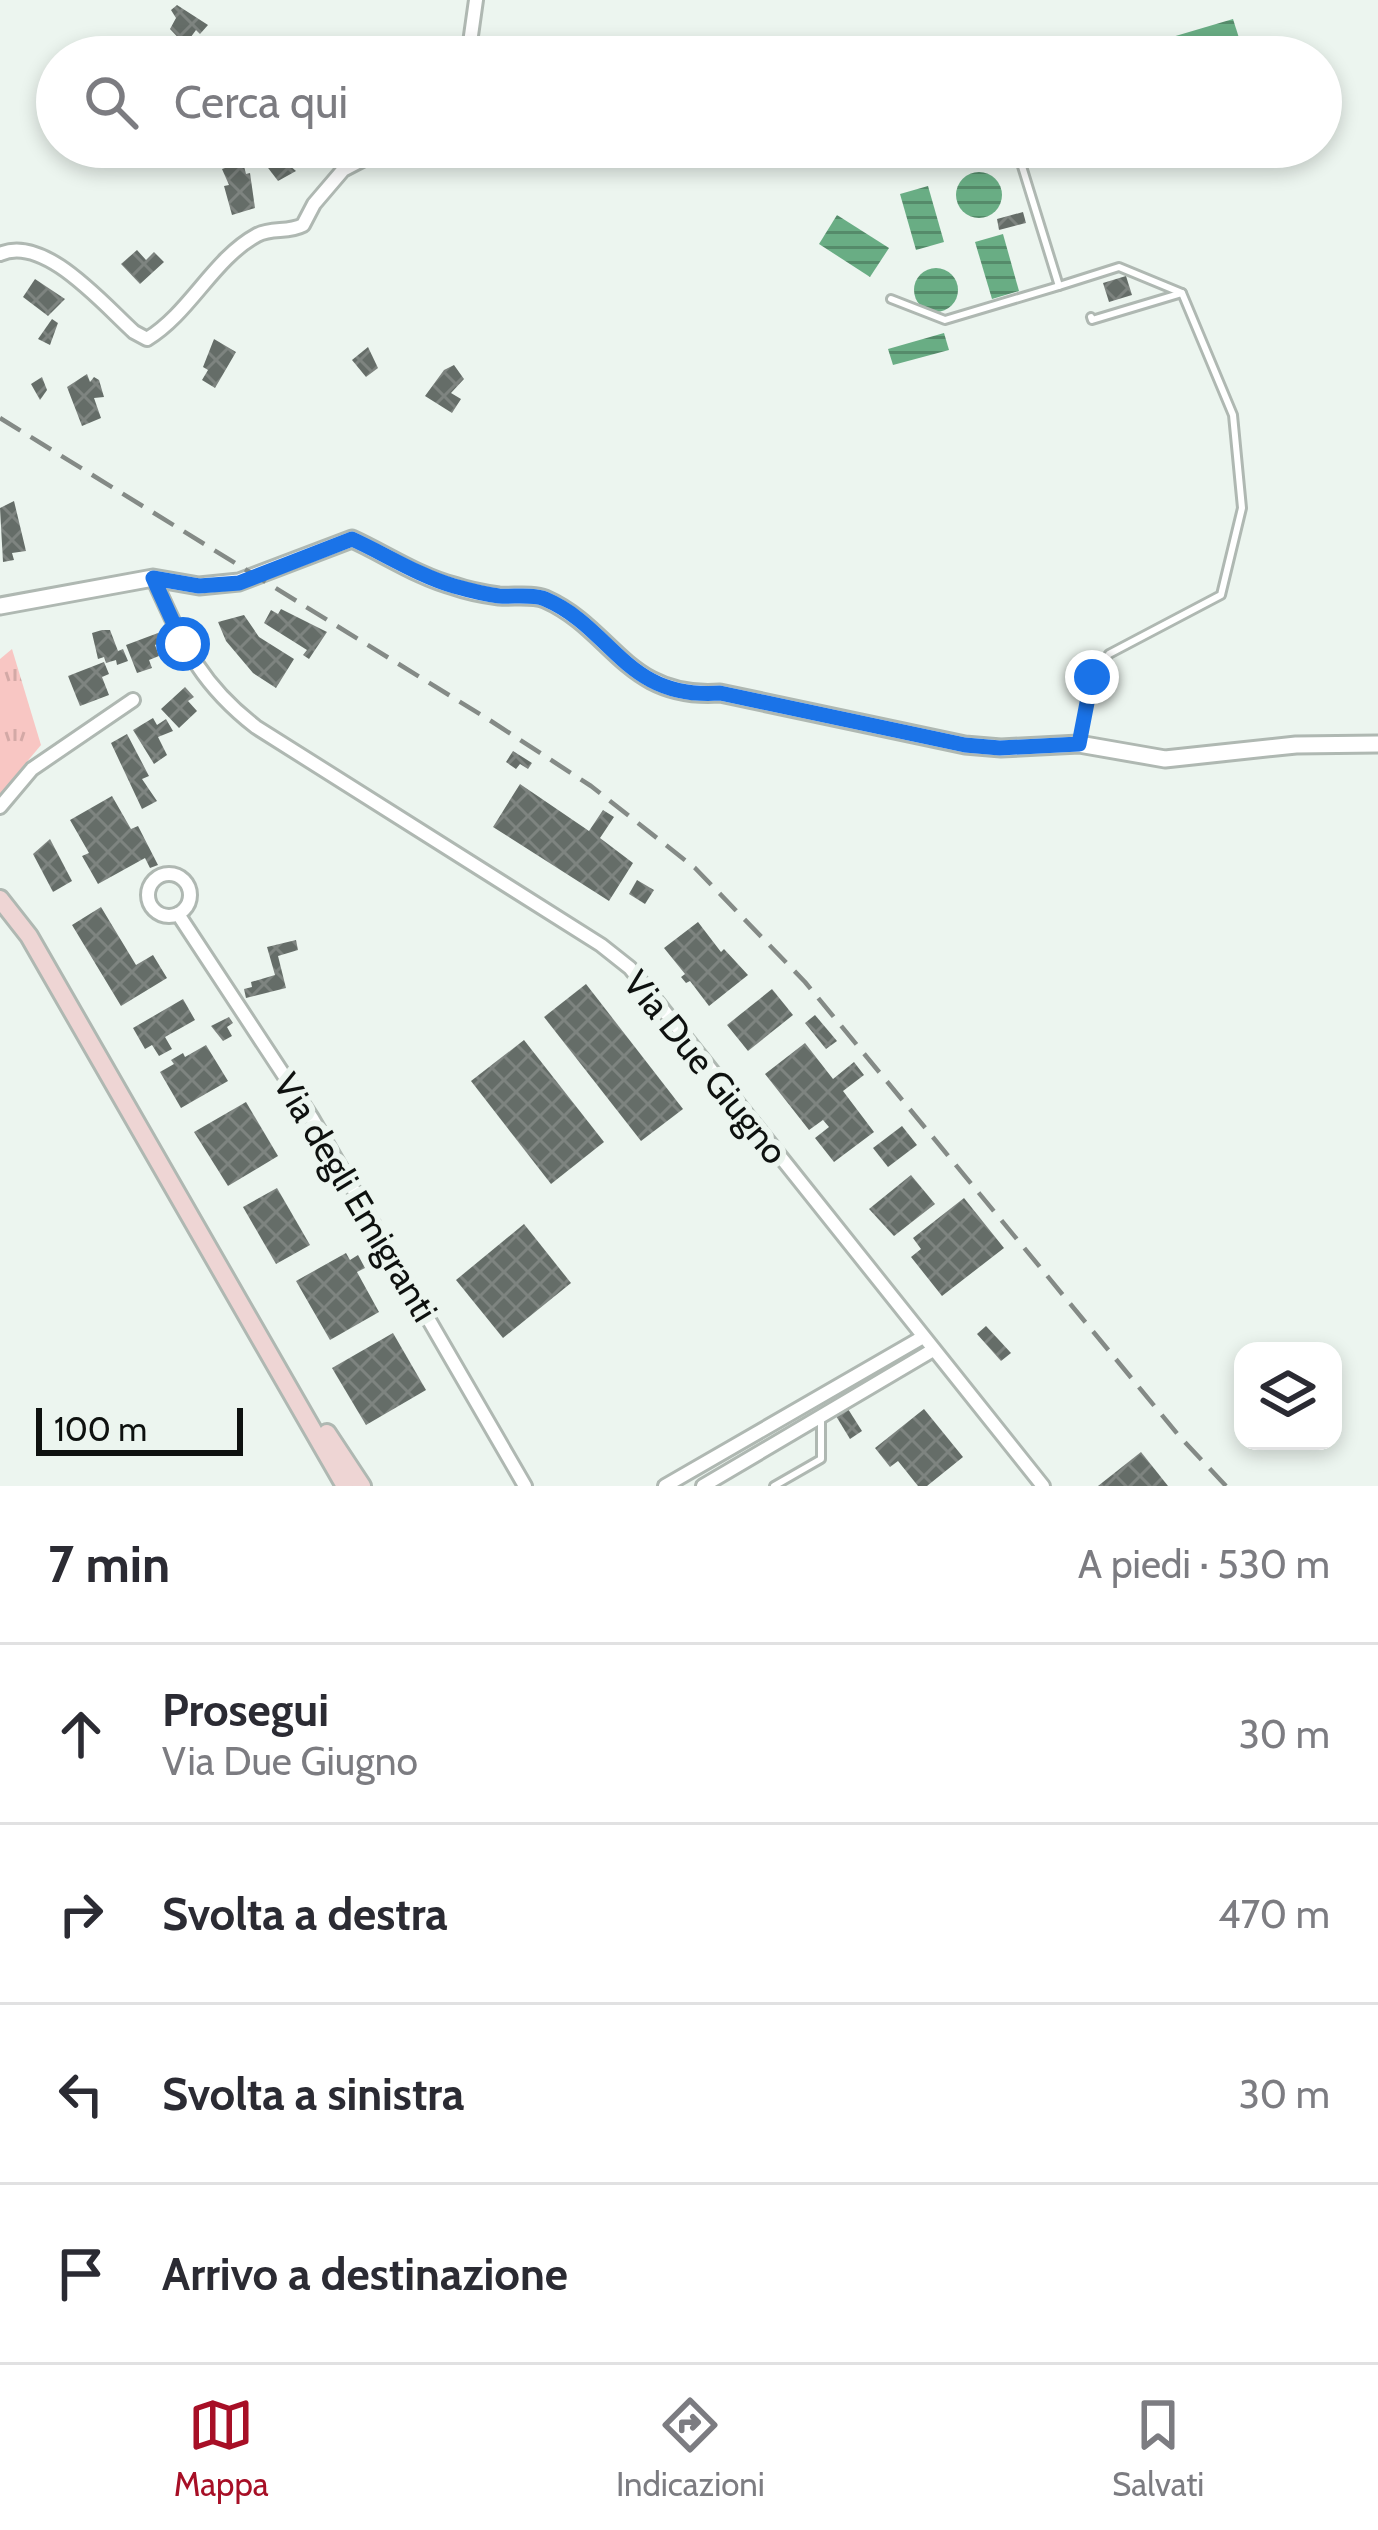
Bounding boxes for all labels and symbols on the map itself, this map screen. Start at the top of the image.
route start [156,617,210,671]
route end [1065,650,1119,704]
street label: Via Due Giugno [615,961,797,1173]
street label: Via degli Emigranti [265,1065,447,1329]
scale bar [36,1402,243,1455]

